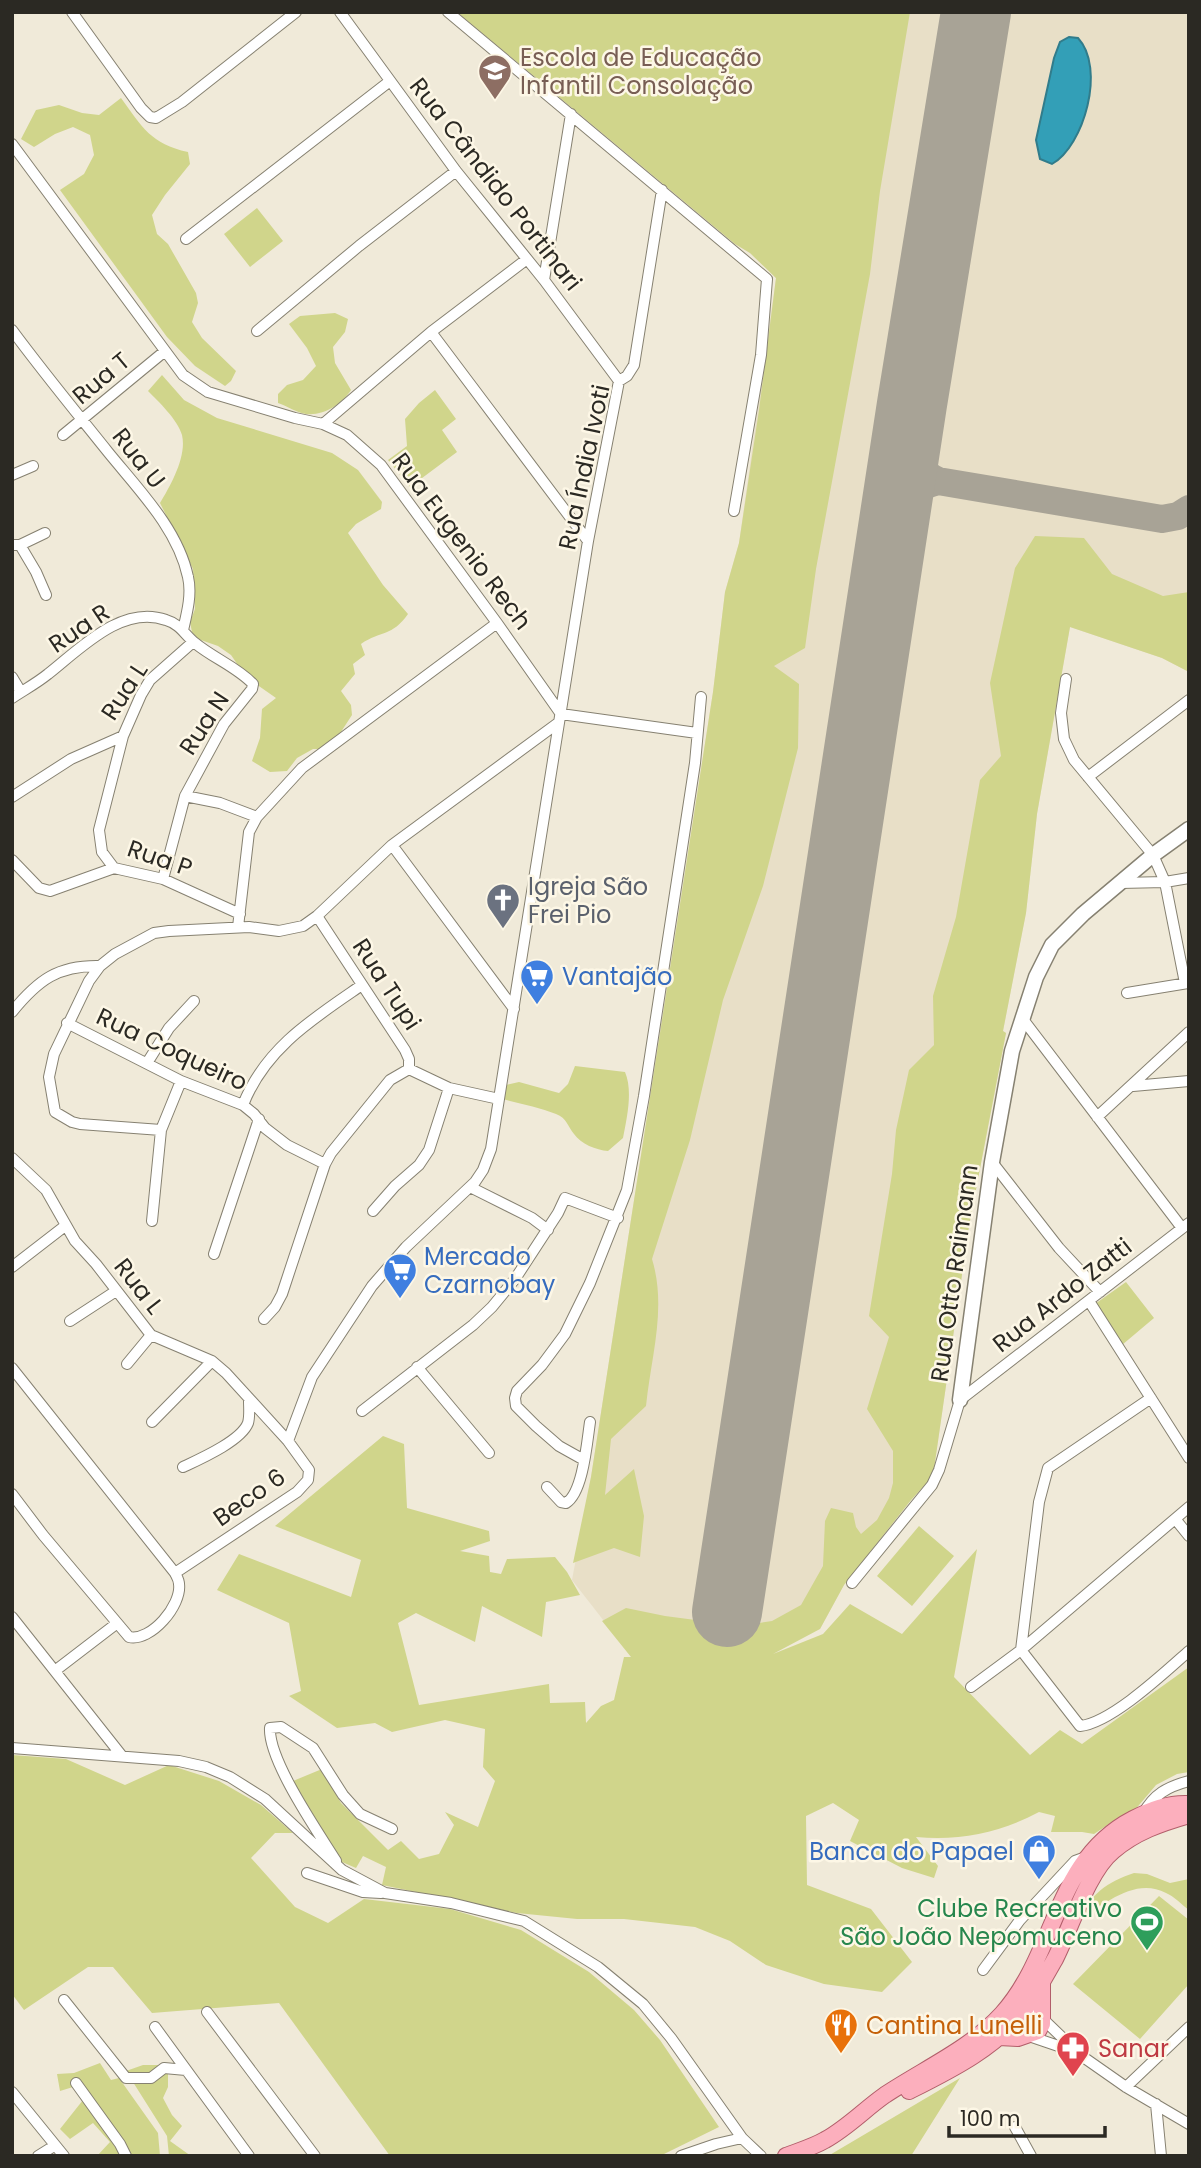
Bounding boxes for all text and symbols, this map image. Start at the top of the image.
place label: Escola de Educação Infantil Consolação [520,41,762,102]
school or university icon: Escola de Educação Infantil Consolação [476,52,514,101]
street label: Rua Cândido Portinari [402,71,590,297]
street label: Rua T [65,344,137,412]
street label: Rua Índia Ivoti [550,381,618,553]
street label: Rua U [105,421,173,495]
street label: Rua Eugenio Rech [384,446,540,636]
street label: Rua R [42,596,116,660]
street label: Rua L [93,656,155,726]
street label: Rua N [171,685,237,761]
street label: Rua P [123,832,197,884]
place label: Igreja São Frei Pio [528,870,648,931]
church icon: Igreja São Frei Pio [484,881,522,930]
street label: Rua Tupi [345,932,429,1036]
supermarket icon: Vantajão [518,957,556,1006]
place label: Vantajão [562,960,672,993]
street label: Rua Coqueiro [91,1000,253,1098]
street label: Rua Otto Raimann [922,1162,986,1384]
street label: Rua Ardo Zatti [986,1230,1138,1360]
place label: Mercado Czarnobay [424,1240,556,1301]
street label: Rua L [107,1251,171,1321]
supermarket icon: Mercado Czarnobay [381,1251,419,1300]
street label: Beco 6 [206,1460,292,1534]
shop icon: Banca do Papael [1020,1832,1058,1881]
place label: Banca do Papael [809,1835,1014,1868]
place label: Clube Recreativo São João Nepomuceno [840,1892,1122,1953]
sports icon: Clube Recreativo São João Nepomuceno [1128,1903,1166,1952]
restaurant icon: Cantina Lunelli [822,2006,860,2055]
place label: Cantina Lunelli [866,2009,1042,2042]
pharmacy icon: Sanar [1054,2029,1092,2078]
place label: Sanar [1098,2032,1169,2065]
scale bar [949,2094,1105,2138]
text: 100 m [960,2104,1020,2133]

